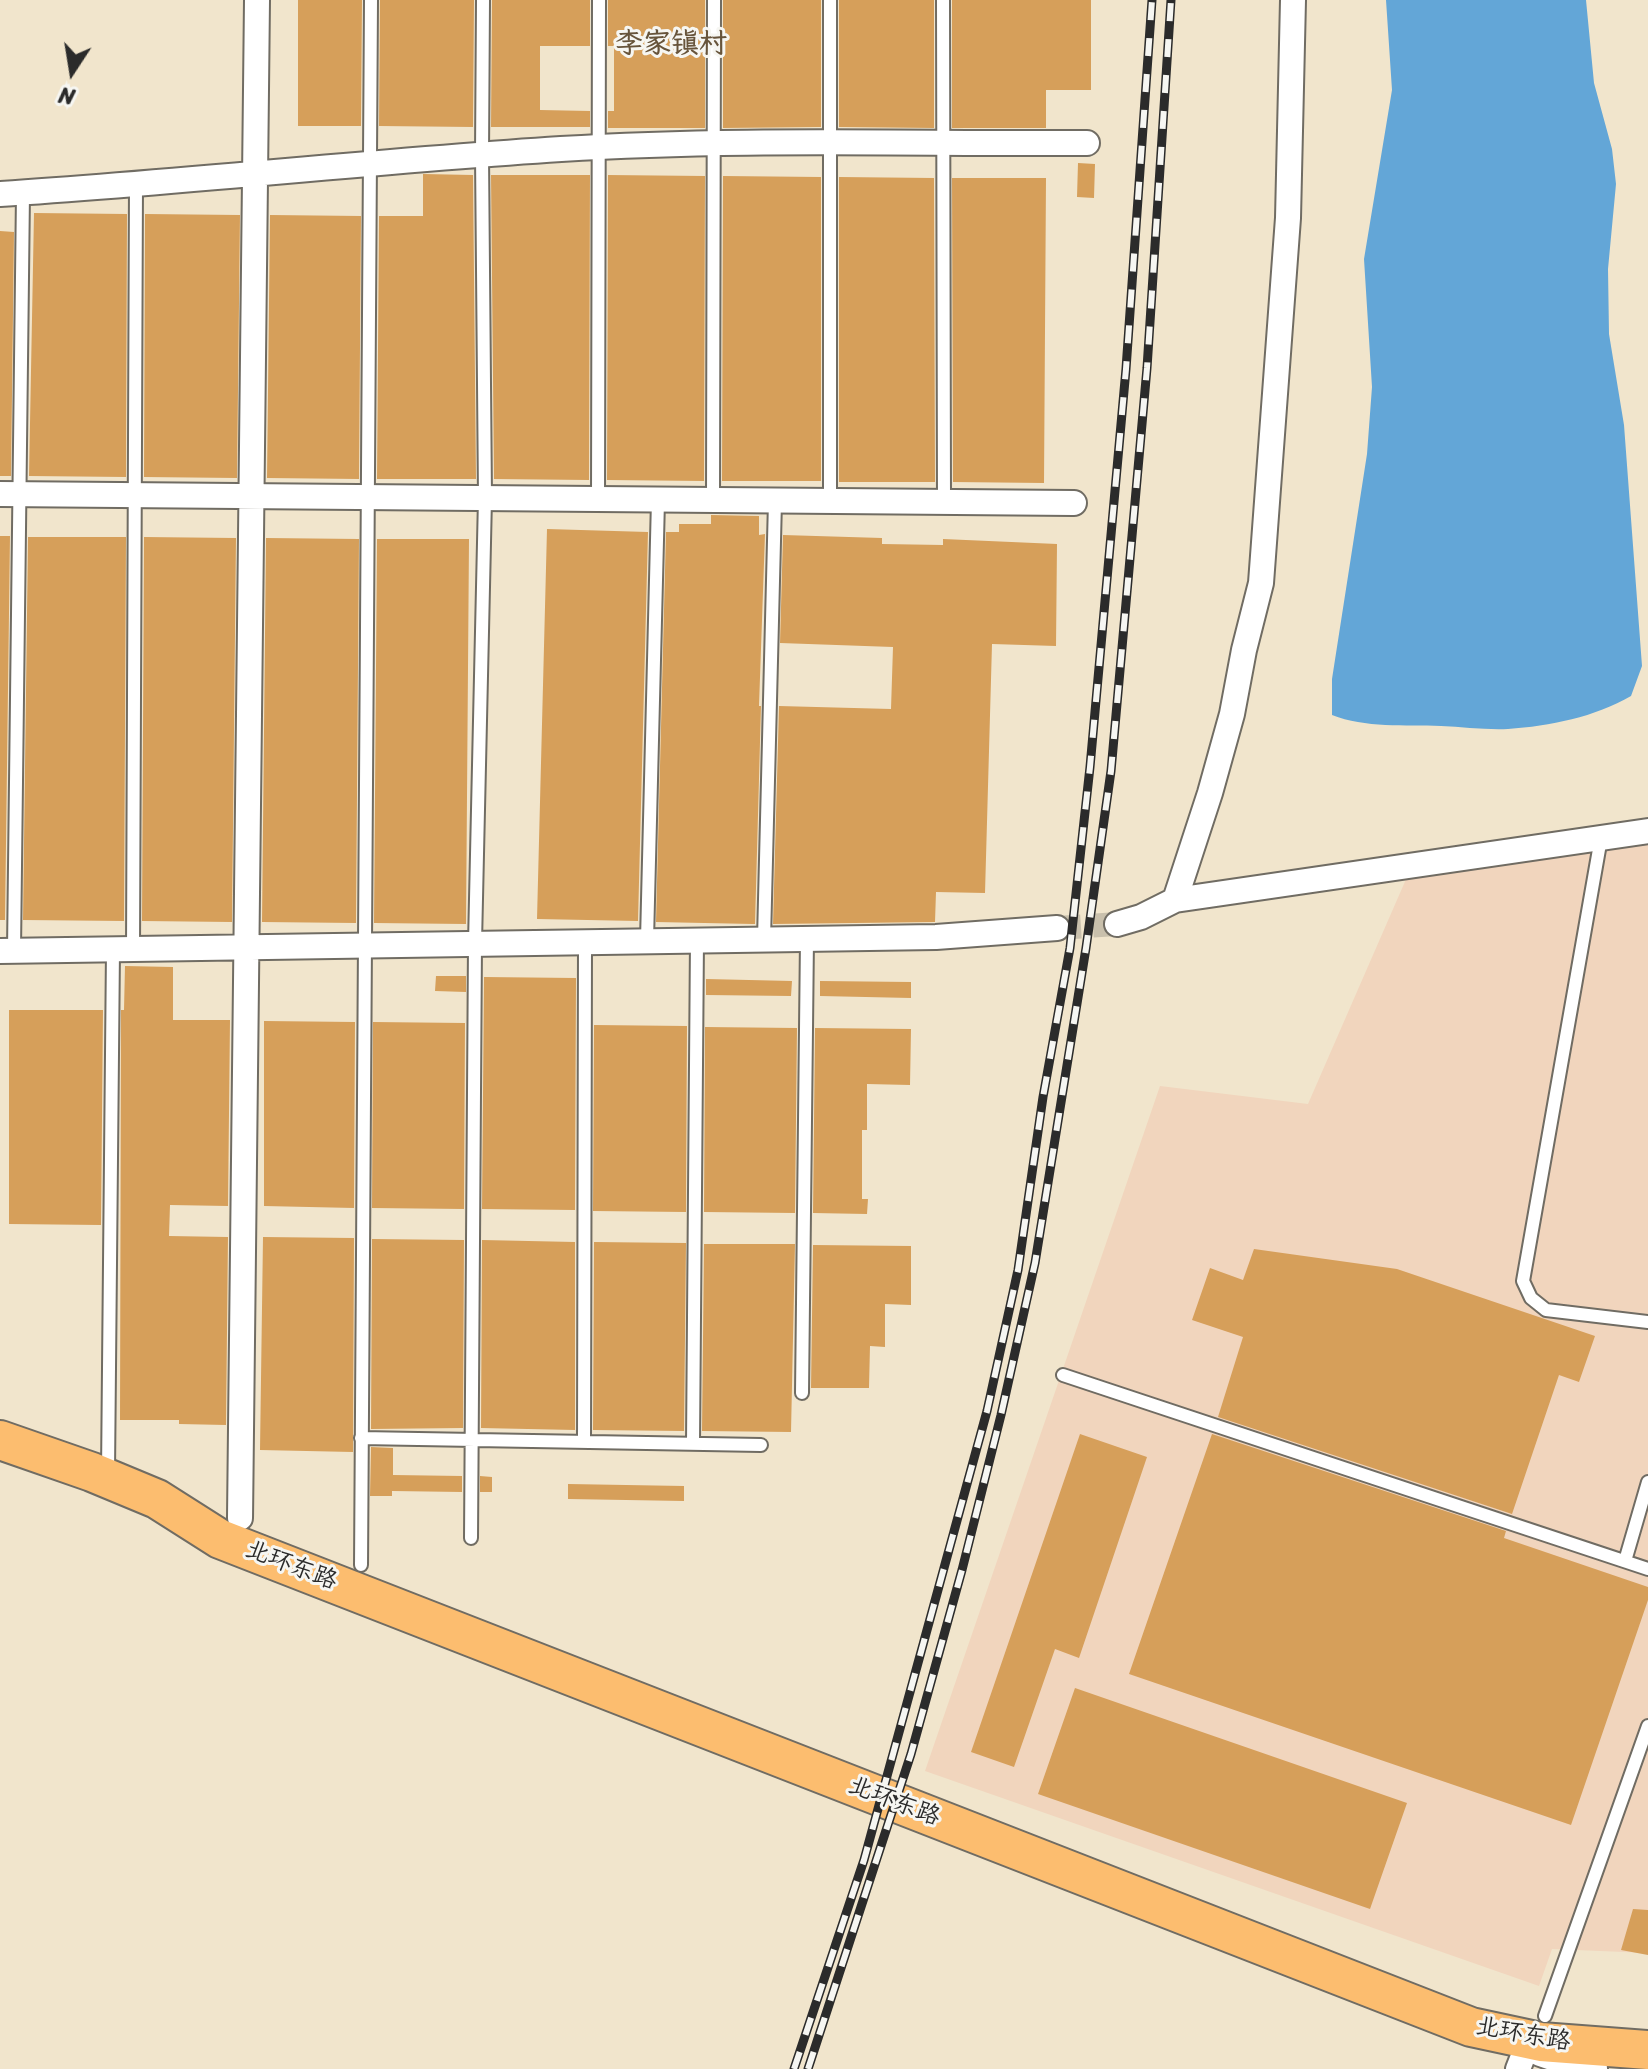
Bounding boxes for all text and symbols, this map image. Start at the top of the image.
district label: 李家镇村 [615,28,727,62]
north arrow [32,32,112,112]
text: N [55,75,78,117]
street label: 北环东路 [241,1535,341,1597]
street label: 北环东路 [844,1771,944,1833]
street label: 北环东路 [1473,2012,1573,2058]

